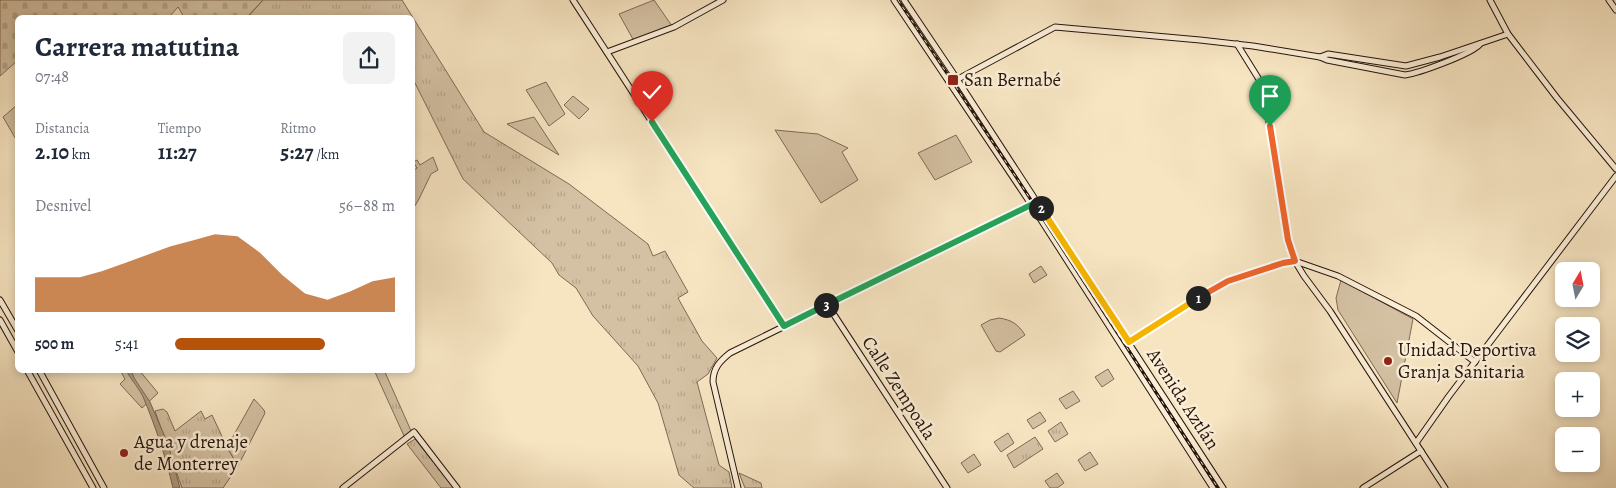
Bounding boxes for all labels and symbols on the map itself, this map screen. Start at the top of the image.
place label: San Bernabé [964,67,1061,93]
pin [631,71,673,122]
marker: San Bernabé [946,73,960,87]
pin [1249,75,1291,126]
pin: 2 [1028,196,1054,220]
north arrow [1555,262,1600,308]
pin: 1 [1186,286,1210,310]
pin: 3 [814,292,838,318]
street label: Calle Zempoala [856,331,942,445]
place label: Unidad Deportiva Granja Sanitaria [1398,337,1537,385]
street label: Avenida Aztlán [1140,342,1225,455]
marker: Unidad Deportiva Granja Sanitaria [1382,355,1394,367]
place label: Agua y drenaje de Monterrey [133,429,248,477]
marker: Agua y drenaje de Monterrey [118,447,130,459]

